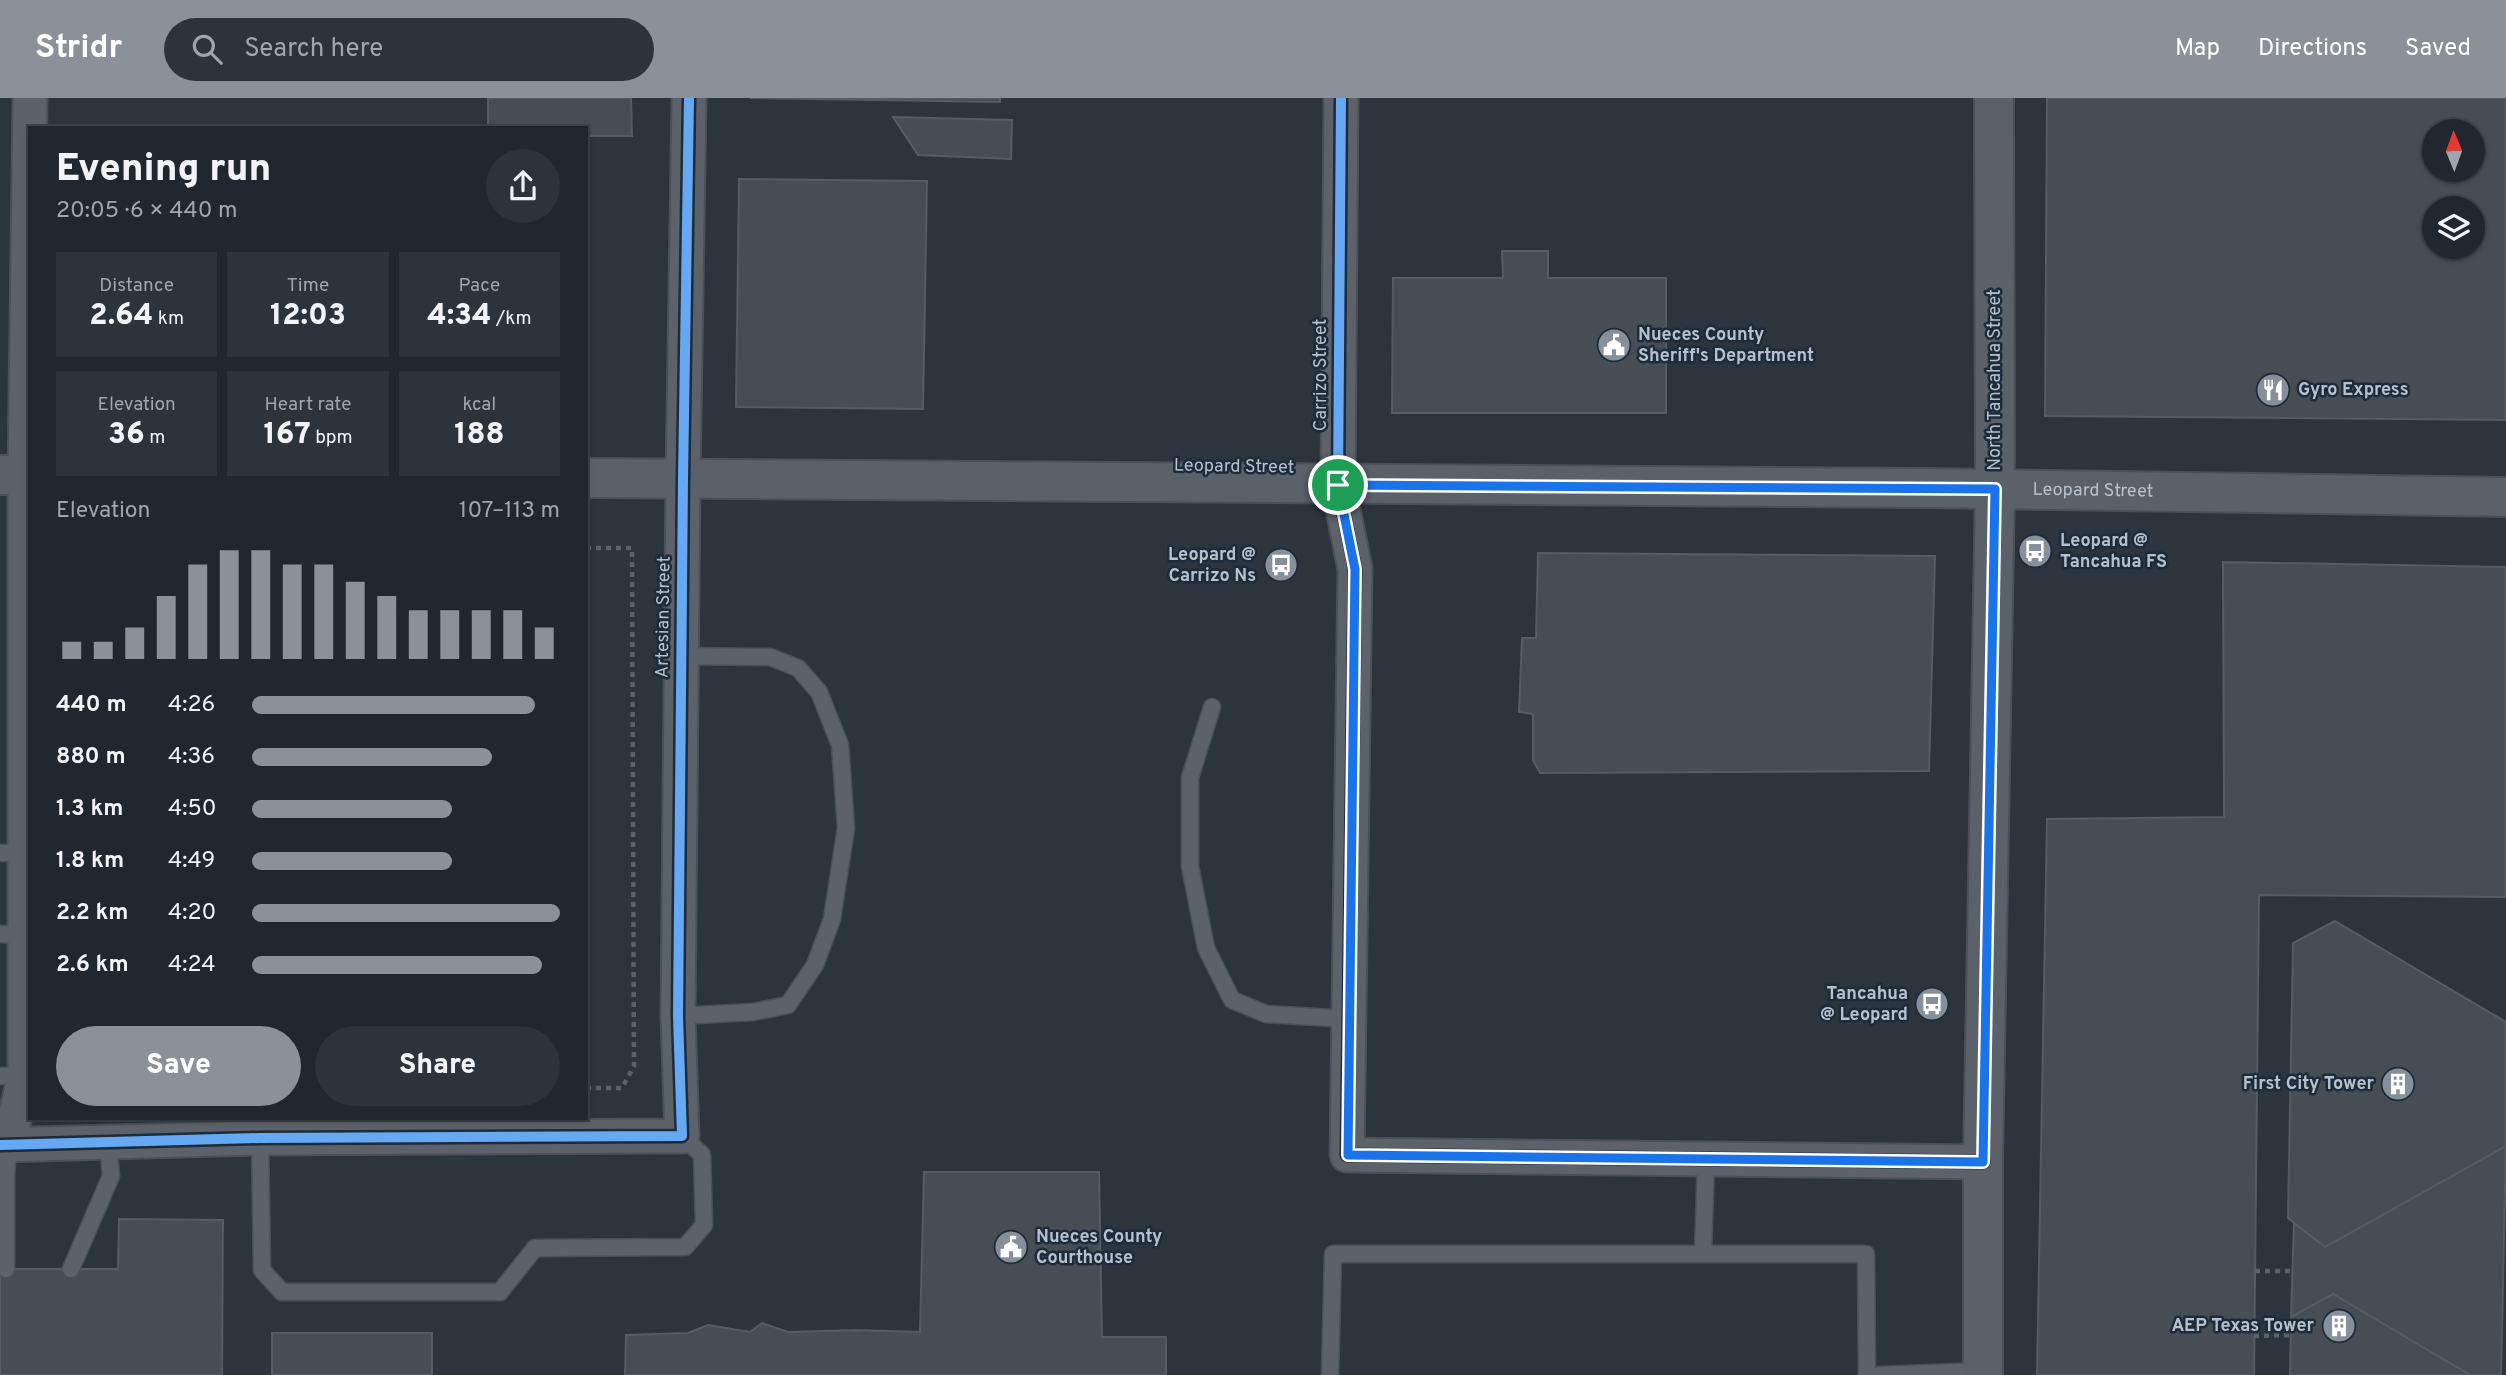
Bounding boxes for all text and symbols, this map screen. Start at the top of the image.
search box [164,18,654,81]
text: Stridr [35,28,122,70]
icon: search [188,30,226,68]
text: Search here [244,33,383,66]
text: Map [2175,34,2220,64]
text: Directions [2258,34,2367,64]
text: Saved [2405,34,2471,64]
north arrow [2422,119,2485,182]
map controls [2422,119,2485,259]
text: Evening run [56,146,271,195]
button: share [486,149,560,223]
button: layers [2422,196,2485,259]
text: 20:05 · 6 × 440 m [56,197,237,226]
text: Distance [99,274,174,298]
text: Time [287,274,329,298]
text: Pace [458,274,500,298]
street label: North Tancahua Street [1984,289,2007,471]
text: 2.64 [89,298,153,335]
text: 12:03 [270,298,346,335]
text: 4:34 [427,298,492,335]
text: km [153,307,184,331]
text: /km [492,307,532,331]
street label: Carrizo Street [1310,319,1333,431]
place label: Nueces County Sheriff's Department [1638,324,1814,368]
public building icon: Nueces County Sheriff's Department [1595,326,1633,364]
restaurant icon: Gyro Express [2254,371,2292,409]
place label: Gyro Express [2298,379,2409,402]
text: Elevation [98,393,176,417]
text: Heart rate [265,393,351,417]
text: kcal [462,393,496,417]
text: 36 [108,417,145,454]
text: 167 [263,417,311,454]
text: 188 [454,417,505,454]
text: m [145,426,165,450]
text: bpm [311,426,353,450]
street label: Leopard Street [1174,454,1294,480]
pin [1308,455,1368,515]
icon: arrive [1319,466,1357,504]
street label: Leopard Street [2032,478,2153,503]
text: Elevation [56,497,151,526]
text: 107–113 m [459,497,560,526]
place label: Leopard @ Tancahua FS [2060,530,2167,574]
bus stop icon: Leopard @ Tancahua FS [2016,532,2054,570]
place label: Leopard @ Carrizo Ns [1168,544,1256,588]
bus stop icon: Leopard @ Carrizo Ns [1262,546,1300,584]
street label: Artesian Street [651,556,677,678]
text: 440 m [56,691,127,720]
text: 4:26 [168,691,215,720]
text: 880 m [56,743,126,772]
text: 4:36 [168,743,215,772]
text: 1.3 km [56,795,123,824]
text: 4:50 [168,795,216,824]
text: 1.8 km [56,847,124,876]
text: 4:49 [168,847,215,876]
text: 2.2 km [56,899,129,928]
text: 4:20 [168,899,216,928]
text: 2.6 km [56,951,129,980]
text: 4:24 [168,951,216,980]
place label: Tancahua @ Leopard [1820,983,1908,1027]
bus stop icon: Tancahua @ Leopard [1913,985,1951,1023]
button: Save [56,1026,301,1106]
button: Share [315,1026,560,1106]
building icon: First City Tower [2379,1065,2417,1103]
place label: First City Tower [2243,1073,2374,1096]
place label: Nueces County Courthouse [1036,1226,1162,1270]
public building icon: Nueces County Courthouse [992,1228,1030,1266]
building icon: AEP Texas Tower [2320,1307,2358,1345]
place label: AEP Texas Tower [2171,1315,2314,1338]

